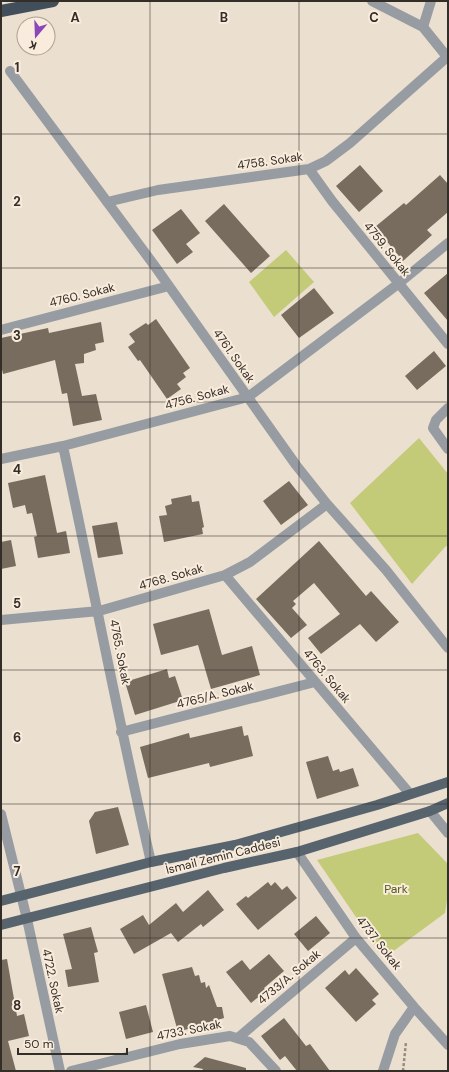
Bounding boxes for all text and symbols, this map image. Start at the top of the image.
text: A [70,9,80,26]
text: B [220,9,228,26]
text: C [369,9,379,26]
north arrow [16,16,56,56]
text: K [27,38,38,53]
text: 1 [15,59,19,76]
street label: 4758. Sokak [236,148,304,174]
text: 2 [13,193,21,210]
street label: 4759. Sokak [360,218,414,280]
street label: 4760. Sokak [48,279,116,311]
street label: 4761. Sokak [209,326,259,386]
text: 3 [13,327,21,344]
street label: 4756. Sokak [163,381,231,413]
text: 4 [13,461,21,478]
street label: 4768. Sokak [137,560,205,594]
text: 5 [13,595,21,612]
street label: 4765. Sokak [106,618,134,686]
street label: 4763. Sokak [300,645,354,707]
street label: 4765/A. Sokak [175,678,255,712]
text: 6 [13,729,21,746]
street label: İsmail Zemin Caddesi [164,834,282,878]
text: 7 [14,863,21,880]
park label: Park [384,881,408,897]
street label: 4737. Sokak [353,913,405,973]
street label: 4733/A. Sokak [254,946,324,1008]
street label: 4722. Sokak [38,947,68,1015]
text: 8 [13,997,21,1014]
street label: 4733. Sokak [155,1016,223,1044]
scale bar [18,1030,127,1056]
text: 50 m [24,1036,53,1052]

